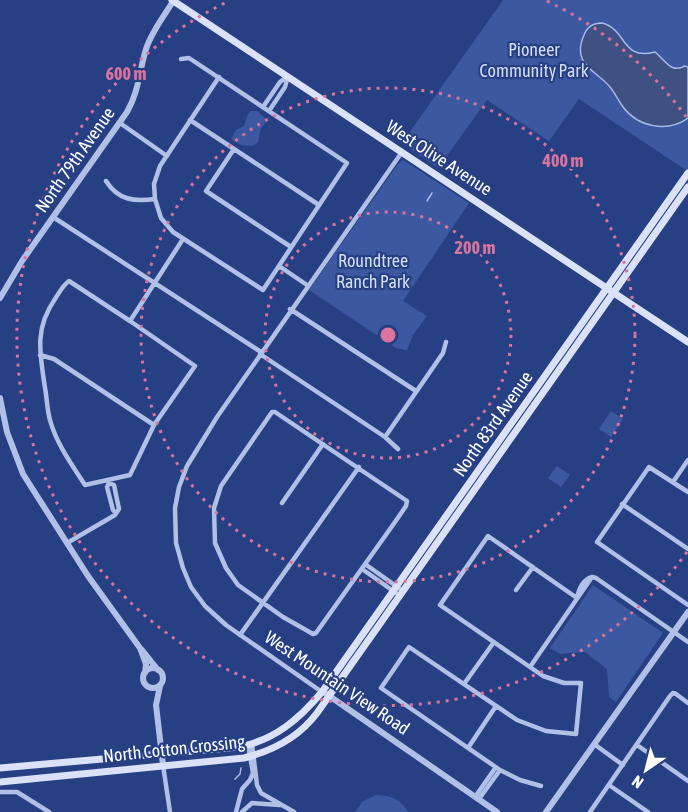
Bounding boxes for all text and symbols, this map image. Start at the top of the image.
park label: Pioneer Community Park [479,39,589,81]
text: 600 m [106,63,146,84]
street label: North 79th Avenue [31,103,119,216]
street label: West Olive Avenue [382,116,496,200]
text: 400 m [542,150,583,171]
text: 200 m [455,237,495,258]
park label: Roundtree Ranch Park [336,250,410,292]
centre of rings [378,325,398,345]
street label: North 83rd Avenue [449,367,537,480]
street label: West Mountain View Road [261,626,414,739]
street label: North Cotton Crossing [102,731,246,766]
north arrow [616,740,676,800]
text: N [628,772,646,792]

